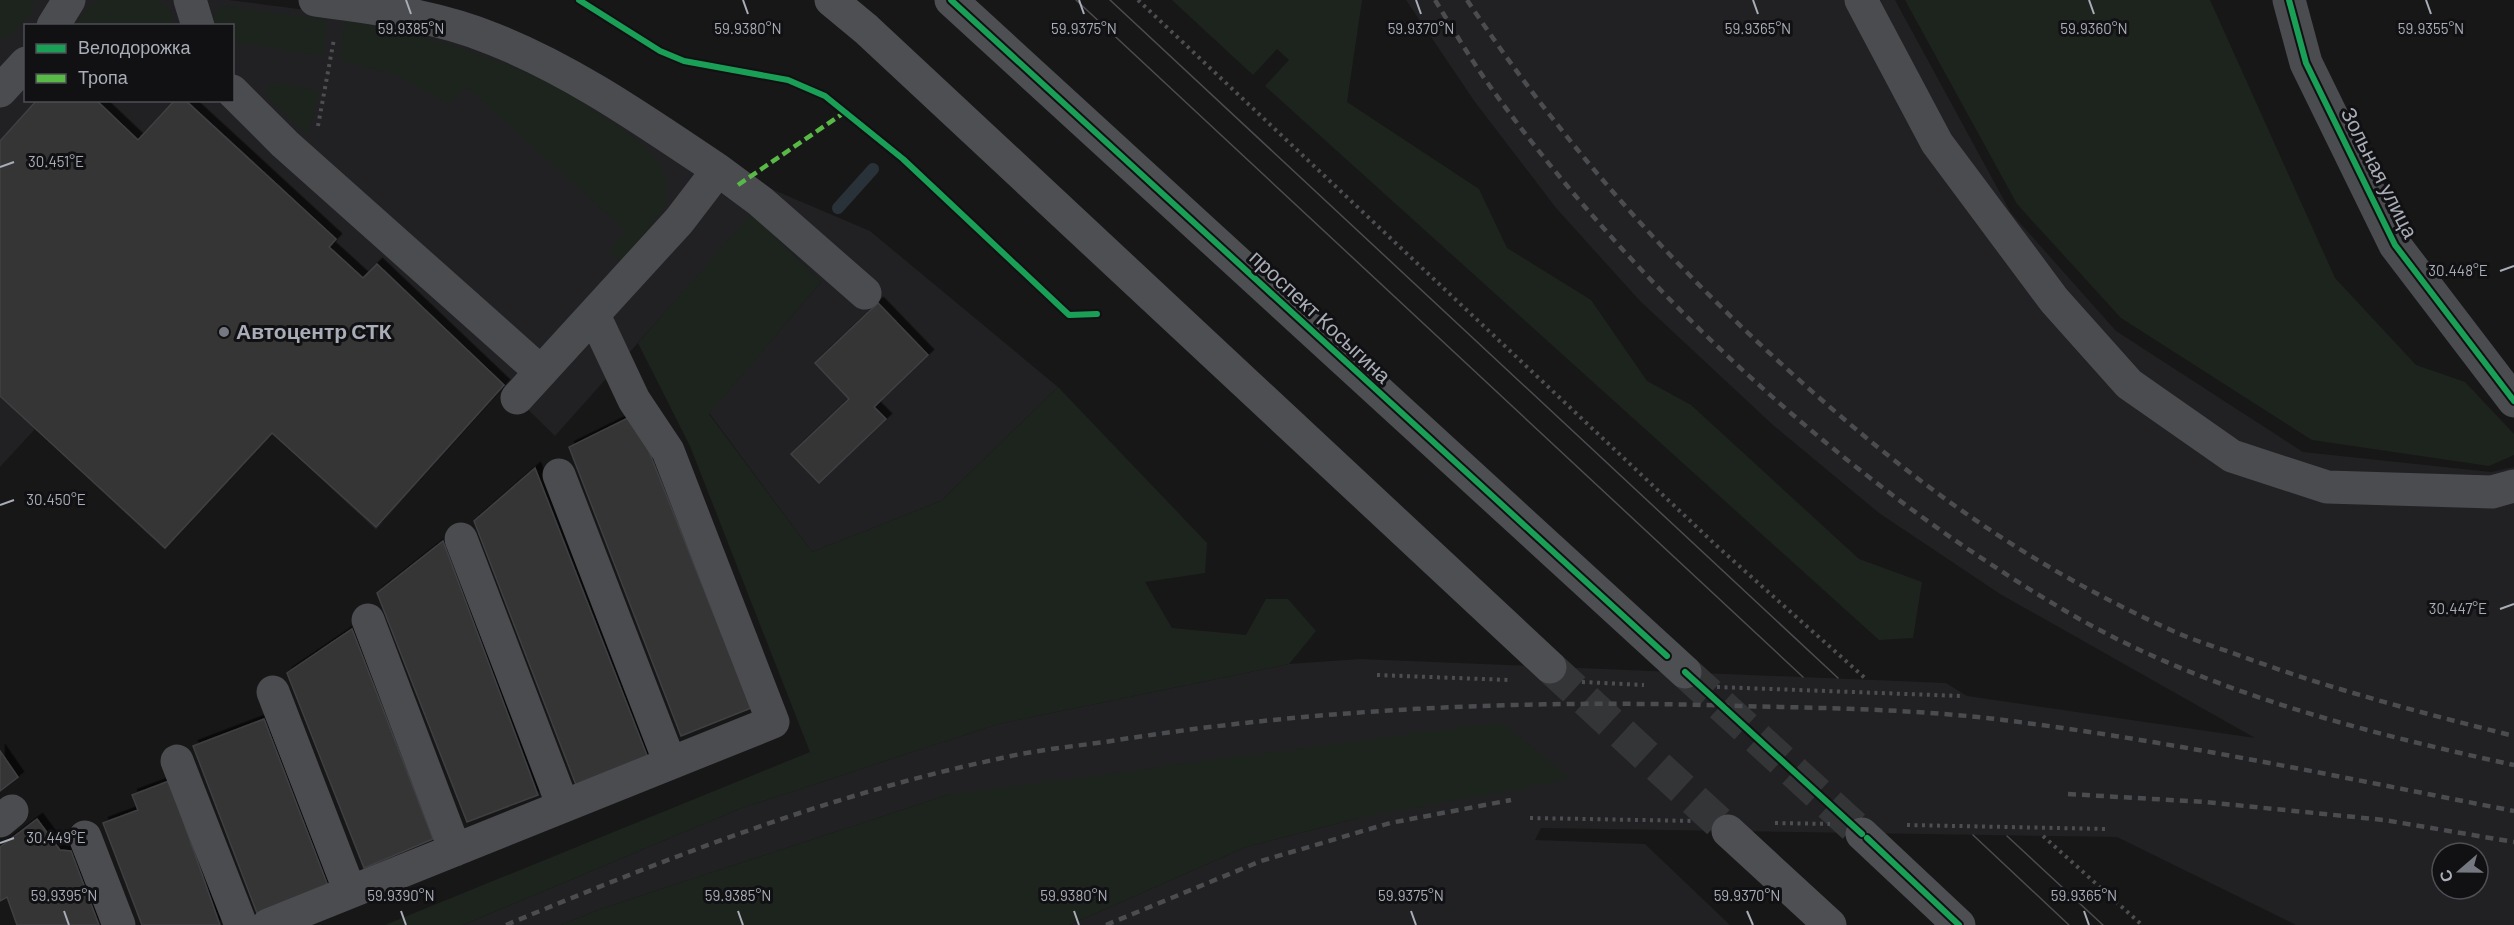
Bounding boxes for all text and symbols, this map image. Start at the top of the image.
text: 59.9385°N [378,19,444,37]
text: 59.9380°N [714,19,782,37]
text: 59.9375°N [1051,19,1117,37]
text: 59.9370°N [1388,19,1454,37]
text: 59.9365°N [1725,19,1791,37]
text: 59.9360°N [2060,19,2128,37]
text: 59.9355°N [2398,19,2464,37]
legend [24,24,234,102]
text: Велодорожка [78,36,191,58]
text: Тропа [78,66,129,88]
street label: Зольная улица [2337,103,2424,242]
text: 30.451°E [28,152,84,170]
street label: проспект Косыгина [1245,244,1397,388]
text: 30.448°E [2428,261,2488,279]
place label: Автоцентр СТК [236,318,392,343]
marker: Автоцентр СТК [217,325,231,339]
text: 30.450°E [26,490,86,508]
text: 30.447°E [2429,599,2487,617]
text: 30.449°E [26,828,86,846]
north arrow [2430,841,2490,901]
text: С [2434,867,2456,885]
text: 59.9395°N [31,886,97,904]
text: 59.9390°N [367,886,435,904]
text: 59.9385°N [705,886,771,904]
text: 59.9380°N [1040,886,1108,904]
text: 59.9375°N [1378,886,1444,904]
text: 59.9370°N [1714,886,1780,904]
text: 59.9365°N [2051,886,2117,904]

